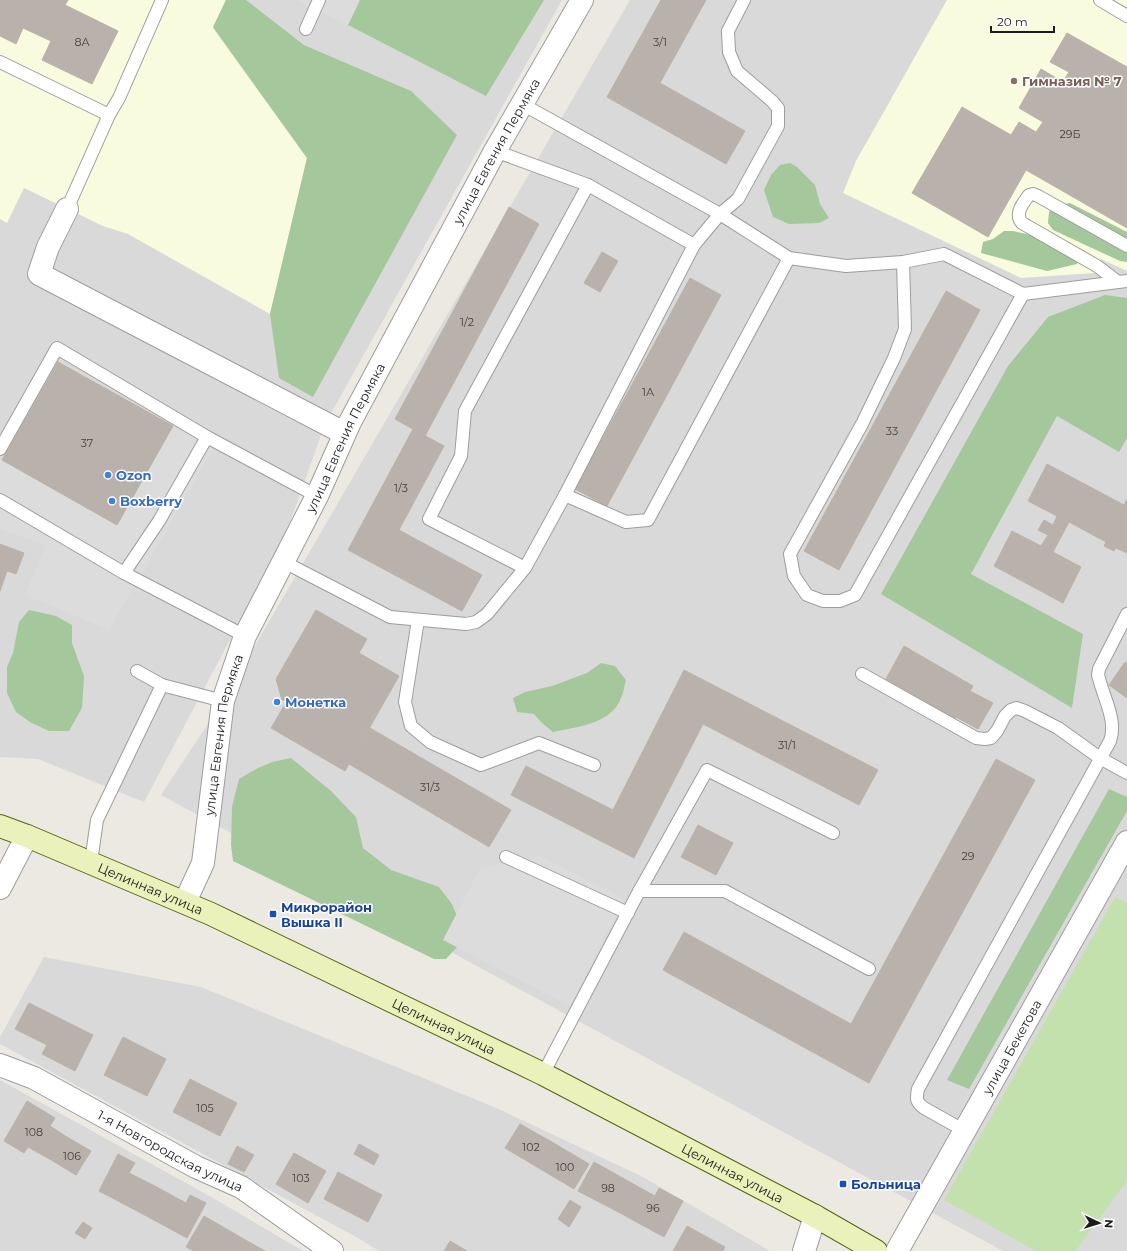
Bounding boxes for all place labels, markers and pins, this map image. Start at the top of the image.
place label: Гимназия № 7 [1022,73,1122,89]
marker: Гимназия № 7 [1009,76,1019,86]
place label: Ozon [116,467,151,483]
marker: Ozon [103,470,113,480]
place label: Boxberry [120,493,182,509]
marker: Boxberry [107,496,117,506]
place label: Монетка [285,694,346,710]
marker: Монетка [272,697,282,707]
place label: Микрорайон Вышка II [281,899,372,930]
marker: Микрорайон Вышка II [268,909,278,919]
place label: Больница [851,1176,921,1192]
marker: Больница [838,1179,848,1189]

